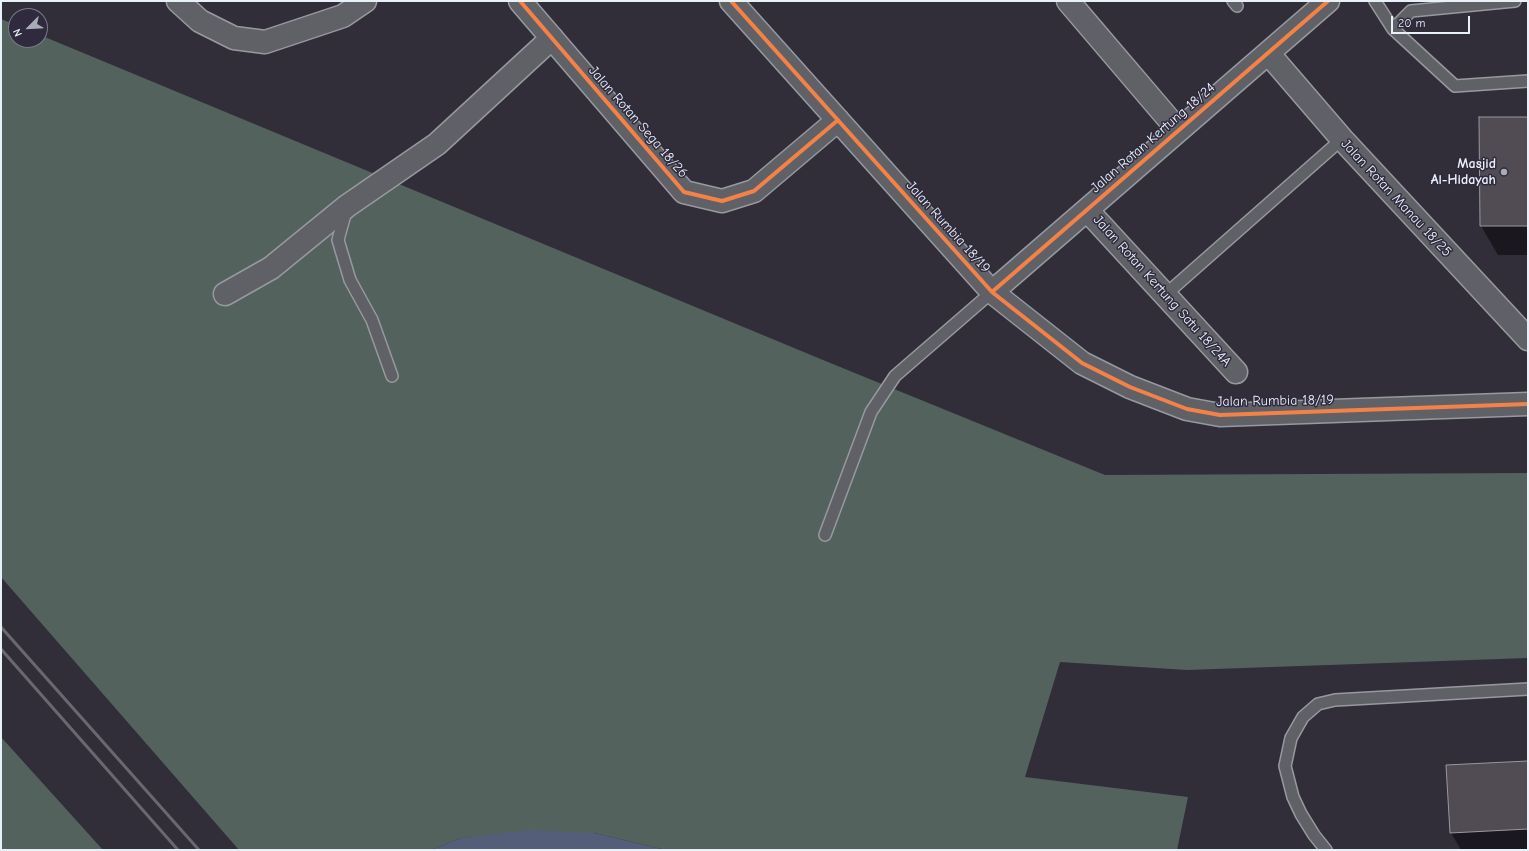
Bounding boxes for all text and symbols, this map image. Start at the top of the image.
north arrow [8,8,48,48]
scale bar [1393,8,1472,34]
text: 20 m [1398,16,1426,30]
text: N [10,27,25,39]
street label: Jalan Rotan Sega 18/26 [585,63,691,181]
street label: Jalan Rotan Kertung 18/24 [1087,79,1219,197]
street label: Jalan Rotan Manau 18/25 [1337,136,1455,260]
place label: Masjid Al-Hidayah [1431,156,1496,188]
marker: Masjid Al-Hidayah [1499,167,1509,177]
street label: Jalan Rumbia 18/19 [902,178,994,276]
street label: Jalan Rotan Kertung Satu 18/24A [1089,212,1235,370]
street label: Jalan Rumbia 18/19 [1216,392,1334,410]

